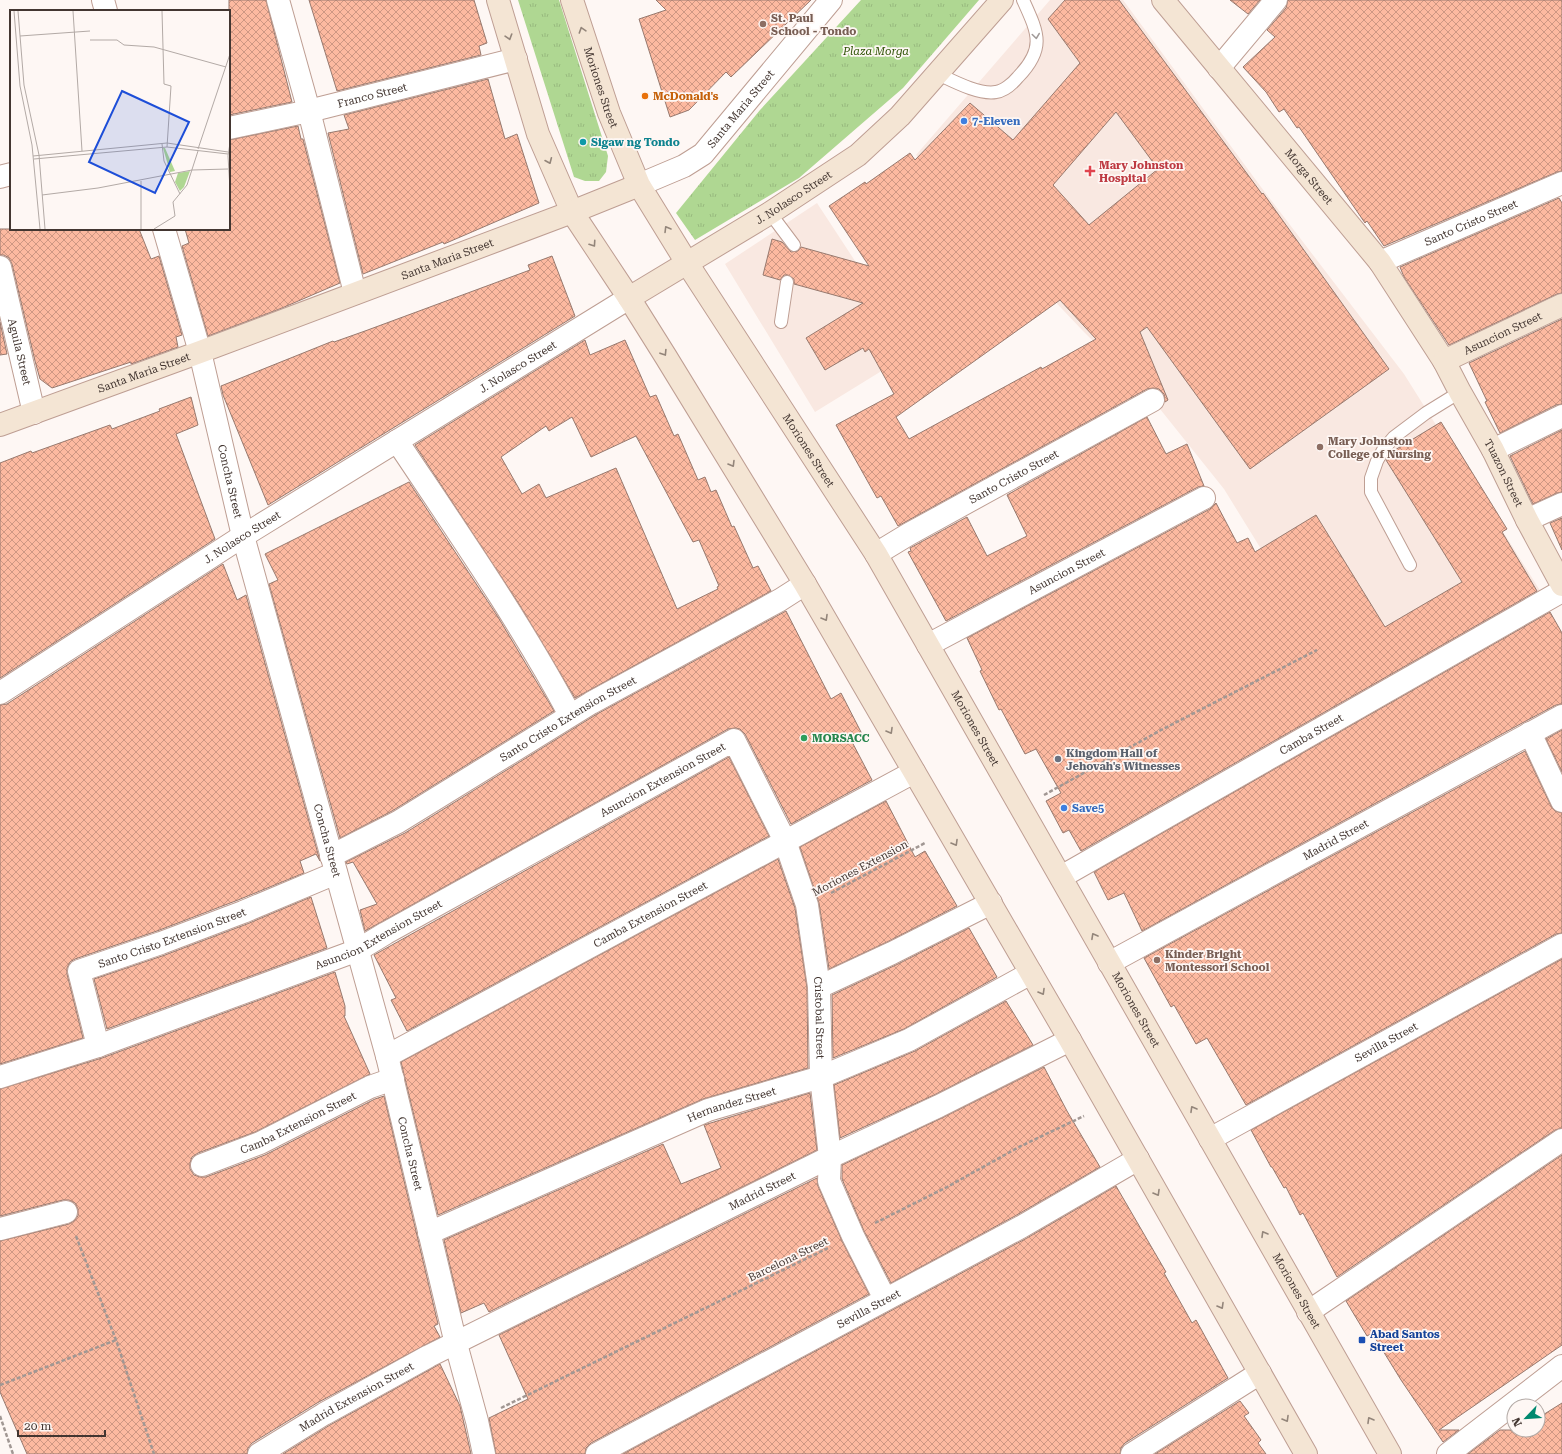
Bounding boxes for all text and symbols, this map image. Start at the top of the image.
inset map [10,10,230,230]
place label: St. Paul School - Tondo [771,12,856,38]
marker: St. Paul School - Tondo [758,19,768,29]
one-way arrow [578,27,587,34]
one-way arrow [1031,33,1040,40]
one-way arrow [504,34,513,41]
street label: Moriones Street [581,45,620,130]
park label: Plaza Morga [842,45,909,58]
street label: Santa Maria Street [705,68,777,151]
street label: Franco Street [336,81,409,111]
place label: McDonald's [653,90,719,103]
marker: McDonald's [640,91,650,101]
place label: 7-Eleven [972,115,1021,128]
marker: 7-Eleven [959,116,969,126]
place label: Sigaw ng Tondo [591,136,680,149]
marker: Sigaw ng Tondo [578,137,588,147]
street label: Morga Street [1282,146,1335,207]
one-way arrow [544,157,552,164]
place label: Mary Johnston Hospital [1099,159,1184,185]
marker: Mary Johnston Hospital [1084,165,1096,177]
street label: J. Nolasco Street [753,168,834,227]
street label: Santo Cristo Street [1423,197,1519,249]
one-way arrow [664,226,672,233]
street label: Santa Maria Street [399,236,495,283]
one-way arrow [588,240,595,247]
street label: Asuncion Street [1462,310,1544,358]
street label: Aguila Street [5,317,33,387]
street label: J. Nolasco Street [477,338,559,396]
one-way arrow [659,349,667,356]
street label: Santa Maria Street [96,350,192,396]
street label: Moriones Street [780,412,837,490]
place label: Mary Johnston College of Nursing [1328,435,1431,461]
street label: Tuazon Street [1481,437,1526,509]
marker: Mary Johnston College of Nursing [1315,442,1325,452]
street label: Concha Street [215,443,245,520]
street label: Santo Cristo Street [967,447,1061,507]
one-way arrow [727,460,735,467]
street label: J. Nolasco Street [202,508,283,567]
street label: Asuncion Street [1026,546,1107,597]
one-way arrow [820,614,827,621]
street label: Santo Cristo Extension Street [498,674,639,765]
street label: Moriones Street [948,688,1002,768]
street label: Camba Street [1277,711,1345,758]
one-way arrow [885,727,892,734]
place label: MORSACC [812,732,870,745]
marker: MORSACC [799,733,809,743]
street label: Asuncion Extension Street [598,740,728,820]
place label: Kingdom Hall of Jehovah's Witnesses [1066,747,1181,773]
marker: Kingdom Hall of Jehovah's Witnesses [1053,754,1063,764]
street label: Concha Street [310,802,343,879]
place label: Save5 [1072,802,1104,815]
marker: Save5 [1059,803,1069,813]
street label: Madrid Street [1301,817,1371,863]
street label: Moriones Extension [810,838,910,899]
one-way arrow [951,839,958,846]
street label: Camba Extension Street [591,879,710,951]
street label: Asuncion Extension Street [313,897,444,972]
street label: Santo Cristo Extension Street [96,906,248,971]
one-way arrow [1091,932,1098,940]
place label: Kinder Bright Montessori School [1165,948,1270,974]
marker: Kinder Bright Montessori School [1152,955,1162,965]
street label: Moriones Street [1109,970,1162,1050]
street label: Cristobal Street [811,975,827,1059]
one-way arrow [1037,988,1044,995]
street label: Sevilla Street [1352,1020,1420,1065]
street label: Hernandez Street [685,1085,777,1125]
street label: Camba Extension Street [238,1089,358,1157]
one-way arrow [1190,1106,1197,1113]
street label: Concha Street [395,1115,425,1192]
street label: Madrid Street [727,1169,798,1213]
one-way arrow [1152,1189,1160,1196]
one-way arrow [1262,1231,1269,1238]
street label: Barcelona Street [746,1234,830,1284]
street label: Moriones Street [1270,1251,1323,1331]
street label: Sevilla Street [835,1287,903,1331]
one-way arrow [1217,1301,1224,1309]
place label: Abad Santos Street [1370,1328,1440,1354]
marker: Abad Santos Street [1357,1335,1367,1345]
street label: Madrid Extension Street [297,1360,416,1435]
north arrow [1506,1398,1546,1438]
scale bar [18,1412,105,1438]
one-way arrow [1281,1414,1288,1422]
text: N [1509,1415,1525,1429]
one-way arrow [1368,1417,1375,1424]
text: 20 m [24,1419,51,1433]

